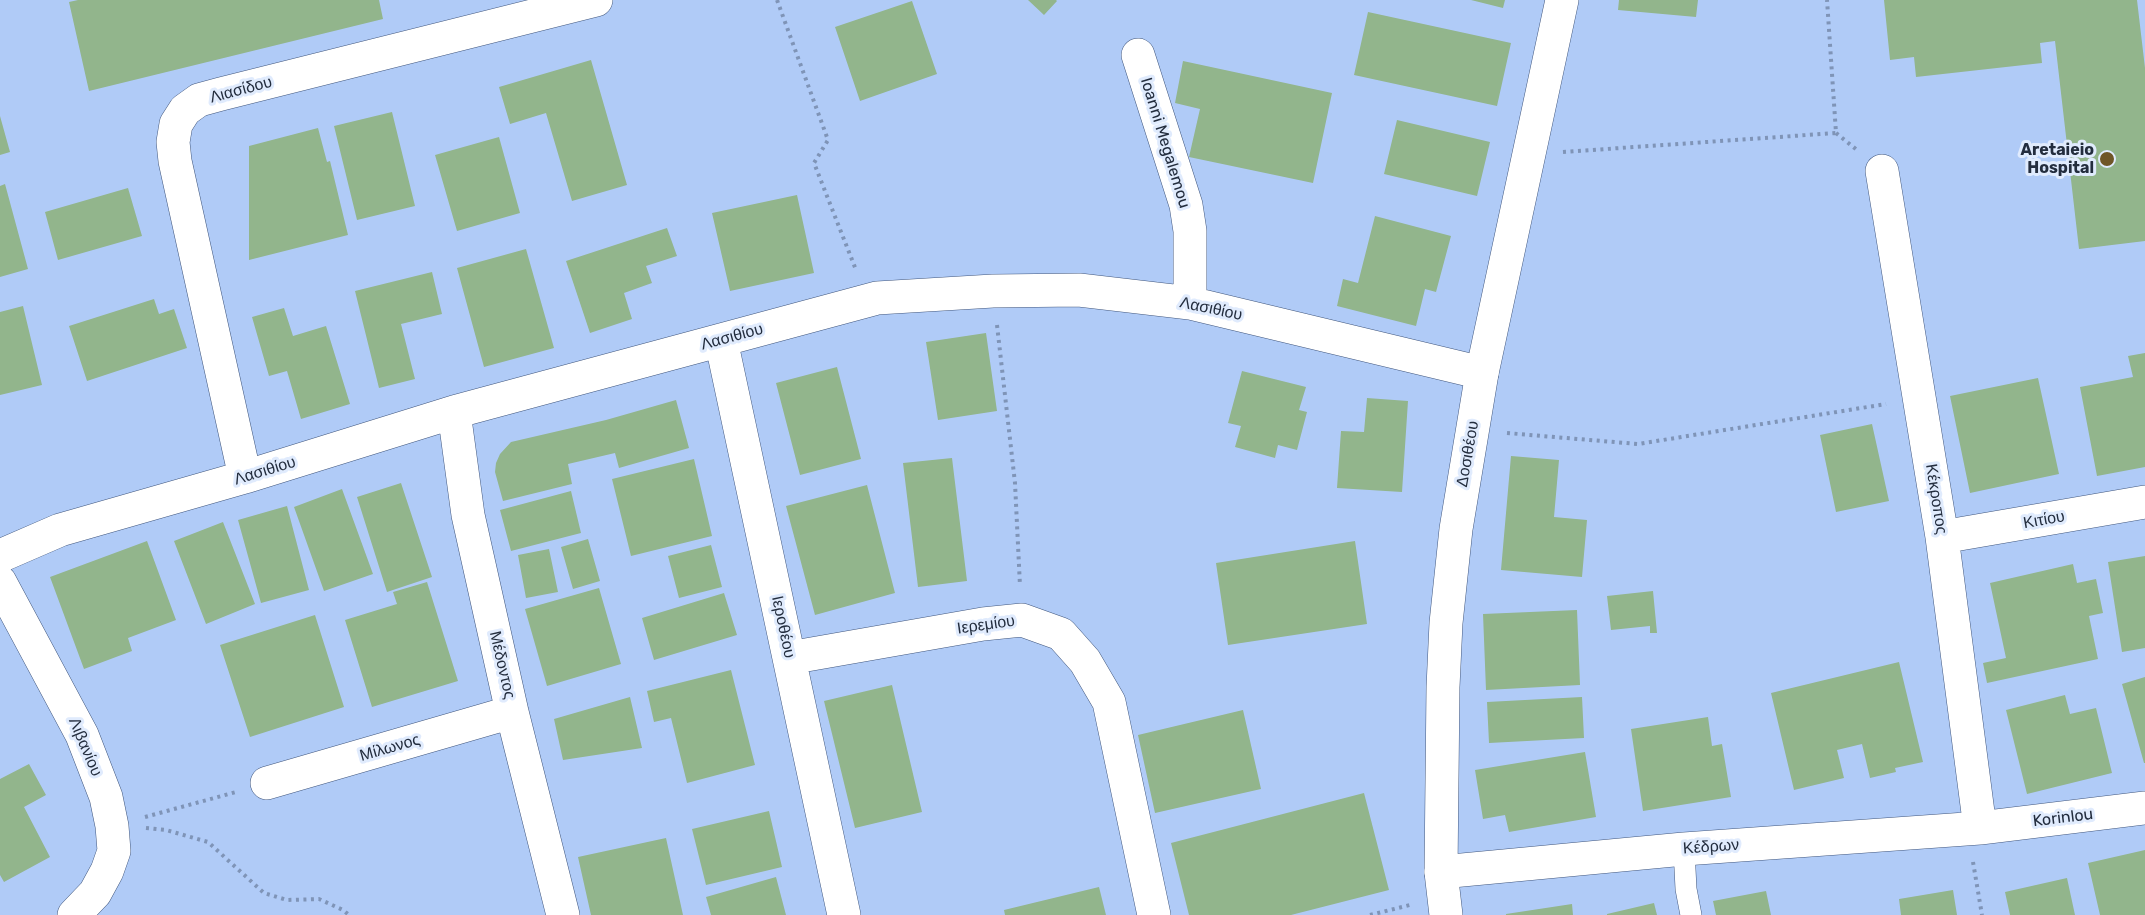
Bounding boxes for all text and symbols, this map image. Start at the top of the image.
street label: Λιασίδου [208,73,274,107]
street label: Ioanni Megalemou [1136,75,1194,211]
place label: Aretaieio Hospital [2021,140,2094,178]
marker: Aretaieio Hospital [2098,150,2116,168]
street label: Λασιθίου [1178,293,1244,325]
street label: Λασιθίου [699,320,765,354]
street label: Δοσιθέου [1453,419,1483,489]
street label: Λασιθίου [232,453,298,489]
street label: Κέκροπος [1921,462,1951,536]
street label: Κιτίου [2022,507,2066,533]
street label: Ιεροθέου [767,594,799,660]
street label: Ιερεμίου [956,611,1016,639]
street label: Μέδοντος [485,629,519,701]
street label: Λιβανίου [64,715,106,779]
street label: Μίλωνος [358,730,422,766]
street label: Korinlou [2032,805,2094,831]
street label: Κέδρων [1682,835,1740,859]

